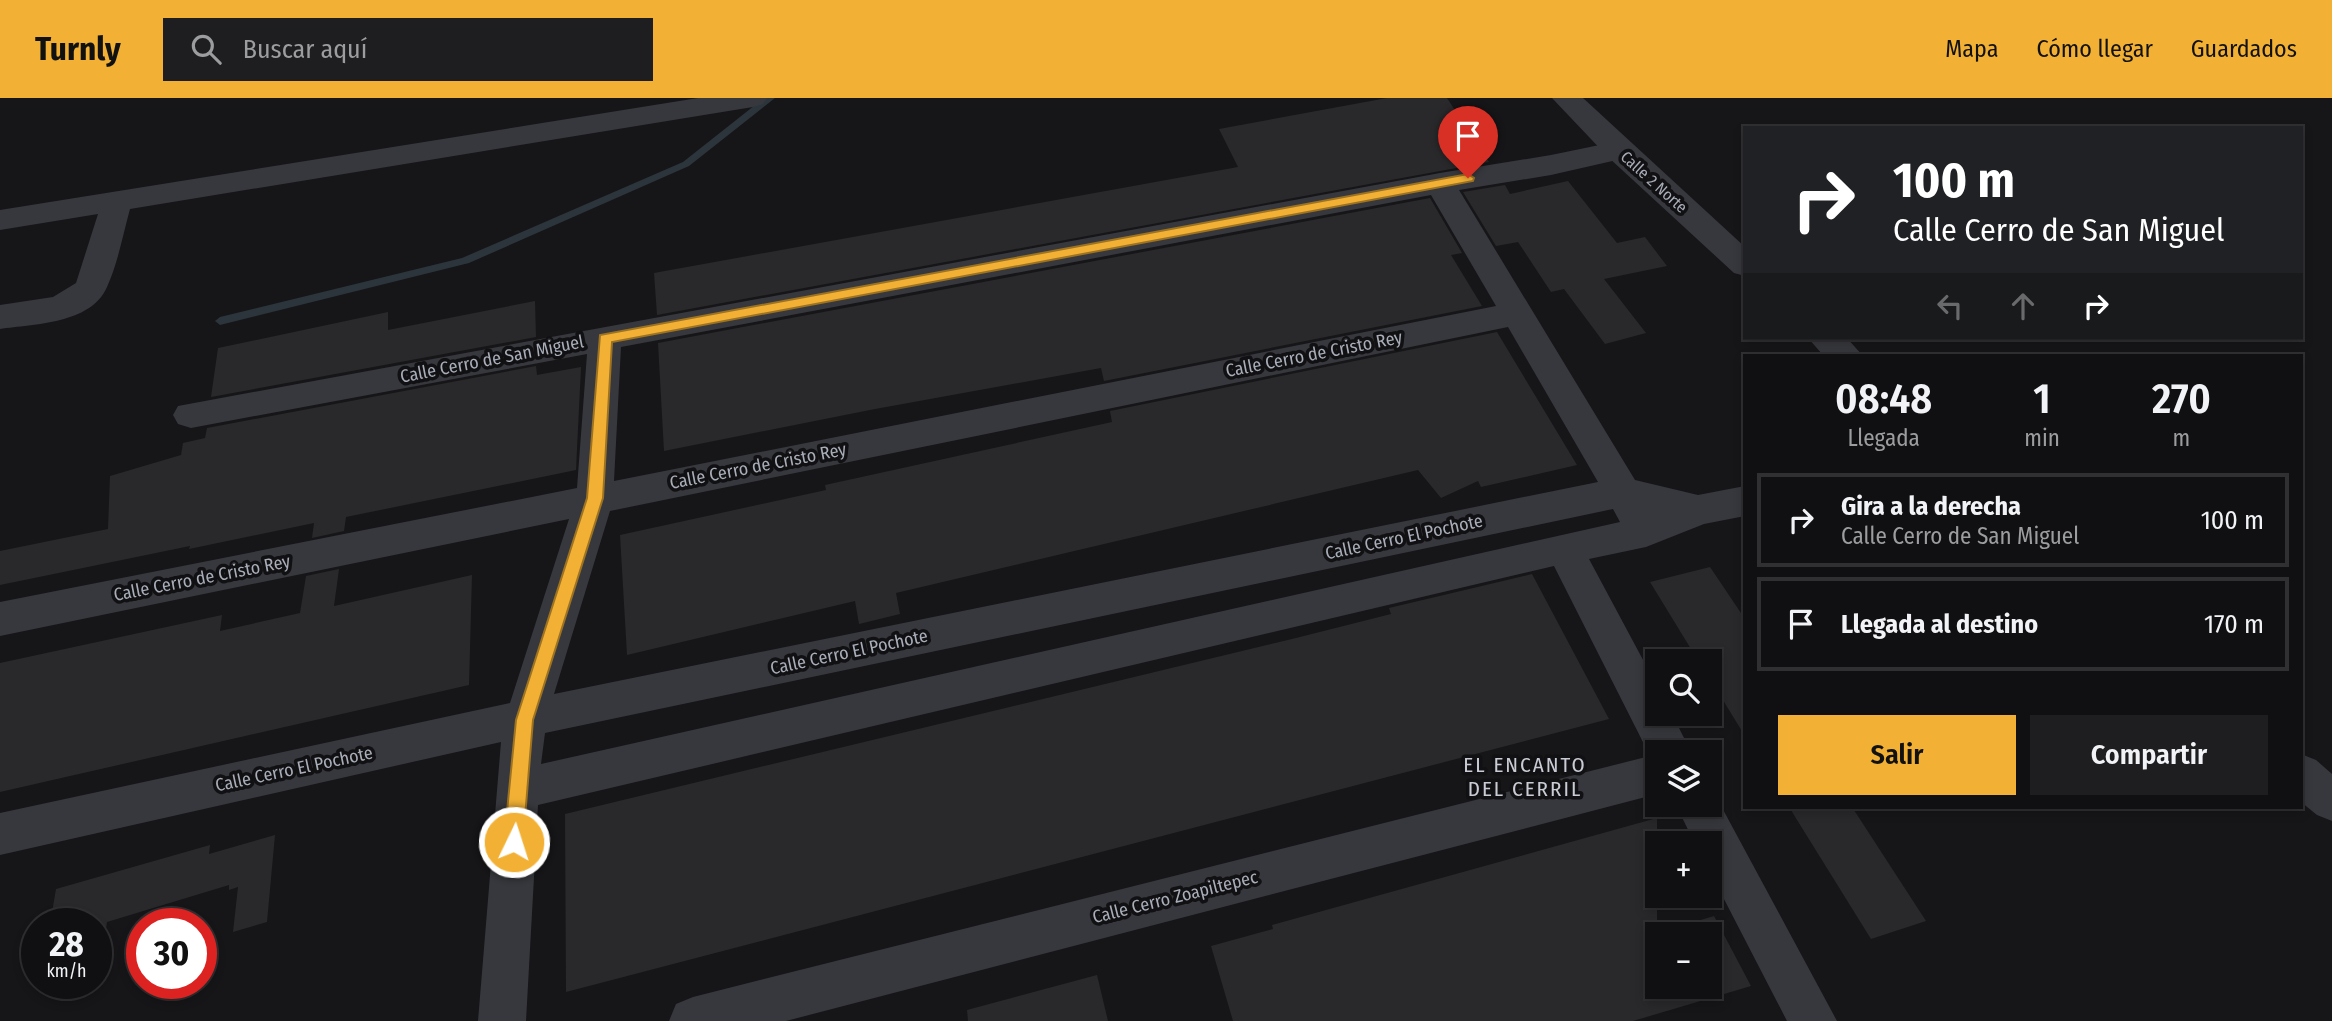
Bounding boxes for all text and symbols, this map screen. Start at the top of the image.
search box [163,18,653,81]
text: Turnly [35,29,121,69]
icon: search [187,30,225,68]
text: Buscar aquí [243,34,367,65]
text: Mapa [1945,35,1998,63]
text: Cómo llegar [2036,35,2153,63]
text: Guardados [2191,35,2297,63]
pin [1438,106,1498,178]
icon: arrive [1449,117,1487,155]
street label: Calle 2 Norte [1617,147,1691,217]
text: 100 m [1893,151,2015,210]
icon: right [1778,154,1869,245]
text: Calle Cerro de San Miguel [1893,211,2225,249]
icon: left [1931,287,1969,325]
icon: ahead [2004,287,2042,325]
icon: right [2077,287,2115,325]
street label: Calle Cerro de Cristo Rey [1224,326,1404,382]
street label: Calle Cerro de San Miguel [398,330,586,388]
text: 08:48 [1835,374,1932,424]
text: 1 [2033,374,2051,424]
text: 270 [2152,374,2211,424]
text: Llegada [1847,424,1920,452]
text: min [2024,424,2060,452]
text: m [2173,424,2190,452]
street label: Calle Cerro de Cristo Rey [668,438,848,494]
text: Gira a la derecha [1841,491,2021,522]
icon: right [1782,501,1820,539]
text: 100 m [2201,505,2264,536]
street label: Calle Cerro El Pochote [1323,510,1485,564]
text: Calle Cerro de San Miguel [1841,522,2079,550]
street label: Calle Cerro de Cristo Rey [112,550,292,606]
icon: arrive [1782,605,1820,643]
text: Llegada al destino [1841,609,2038,640]
text: 170 m [2204,609,2264,640]
street label: Calle Cerro El Pochote [768,625,930,679]
map controls [1645,649,1722,999]
button: search [1645,649,1722,726]
button: Salir [1778,715,2016,795]
button: Compartir [2030,715,2268,795]
button: layers [1645,740,1722,817]
street label: Calle Cerro El Pochote [213,742,375,796]
district label: EL ENCANTO DEL CERRIL [1463,752,1587,802]
position arrow [477,805,551,879]
button: + [1645,831,1722,908]
street label: Calle Cerro Zoapiltepec [1090,866,1260,928]
speed limit sign: 30 [126,908,217,999]
button: − [1645,922,1722,999]
text: 28 [49,923,84,965]
text: km/h [46,960,87,982]

